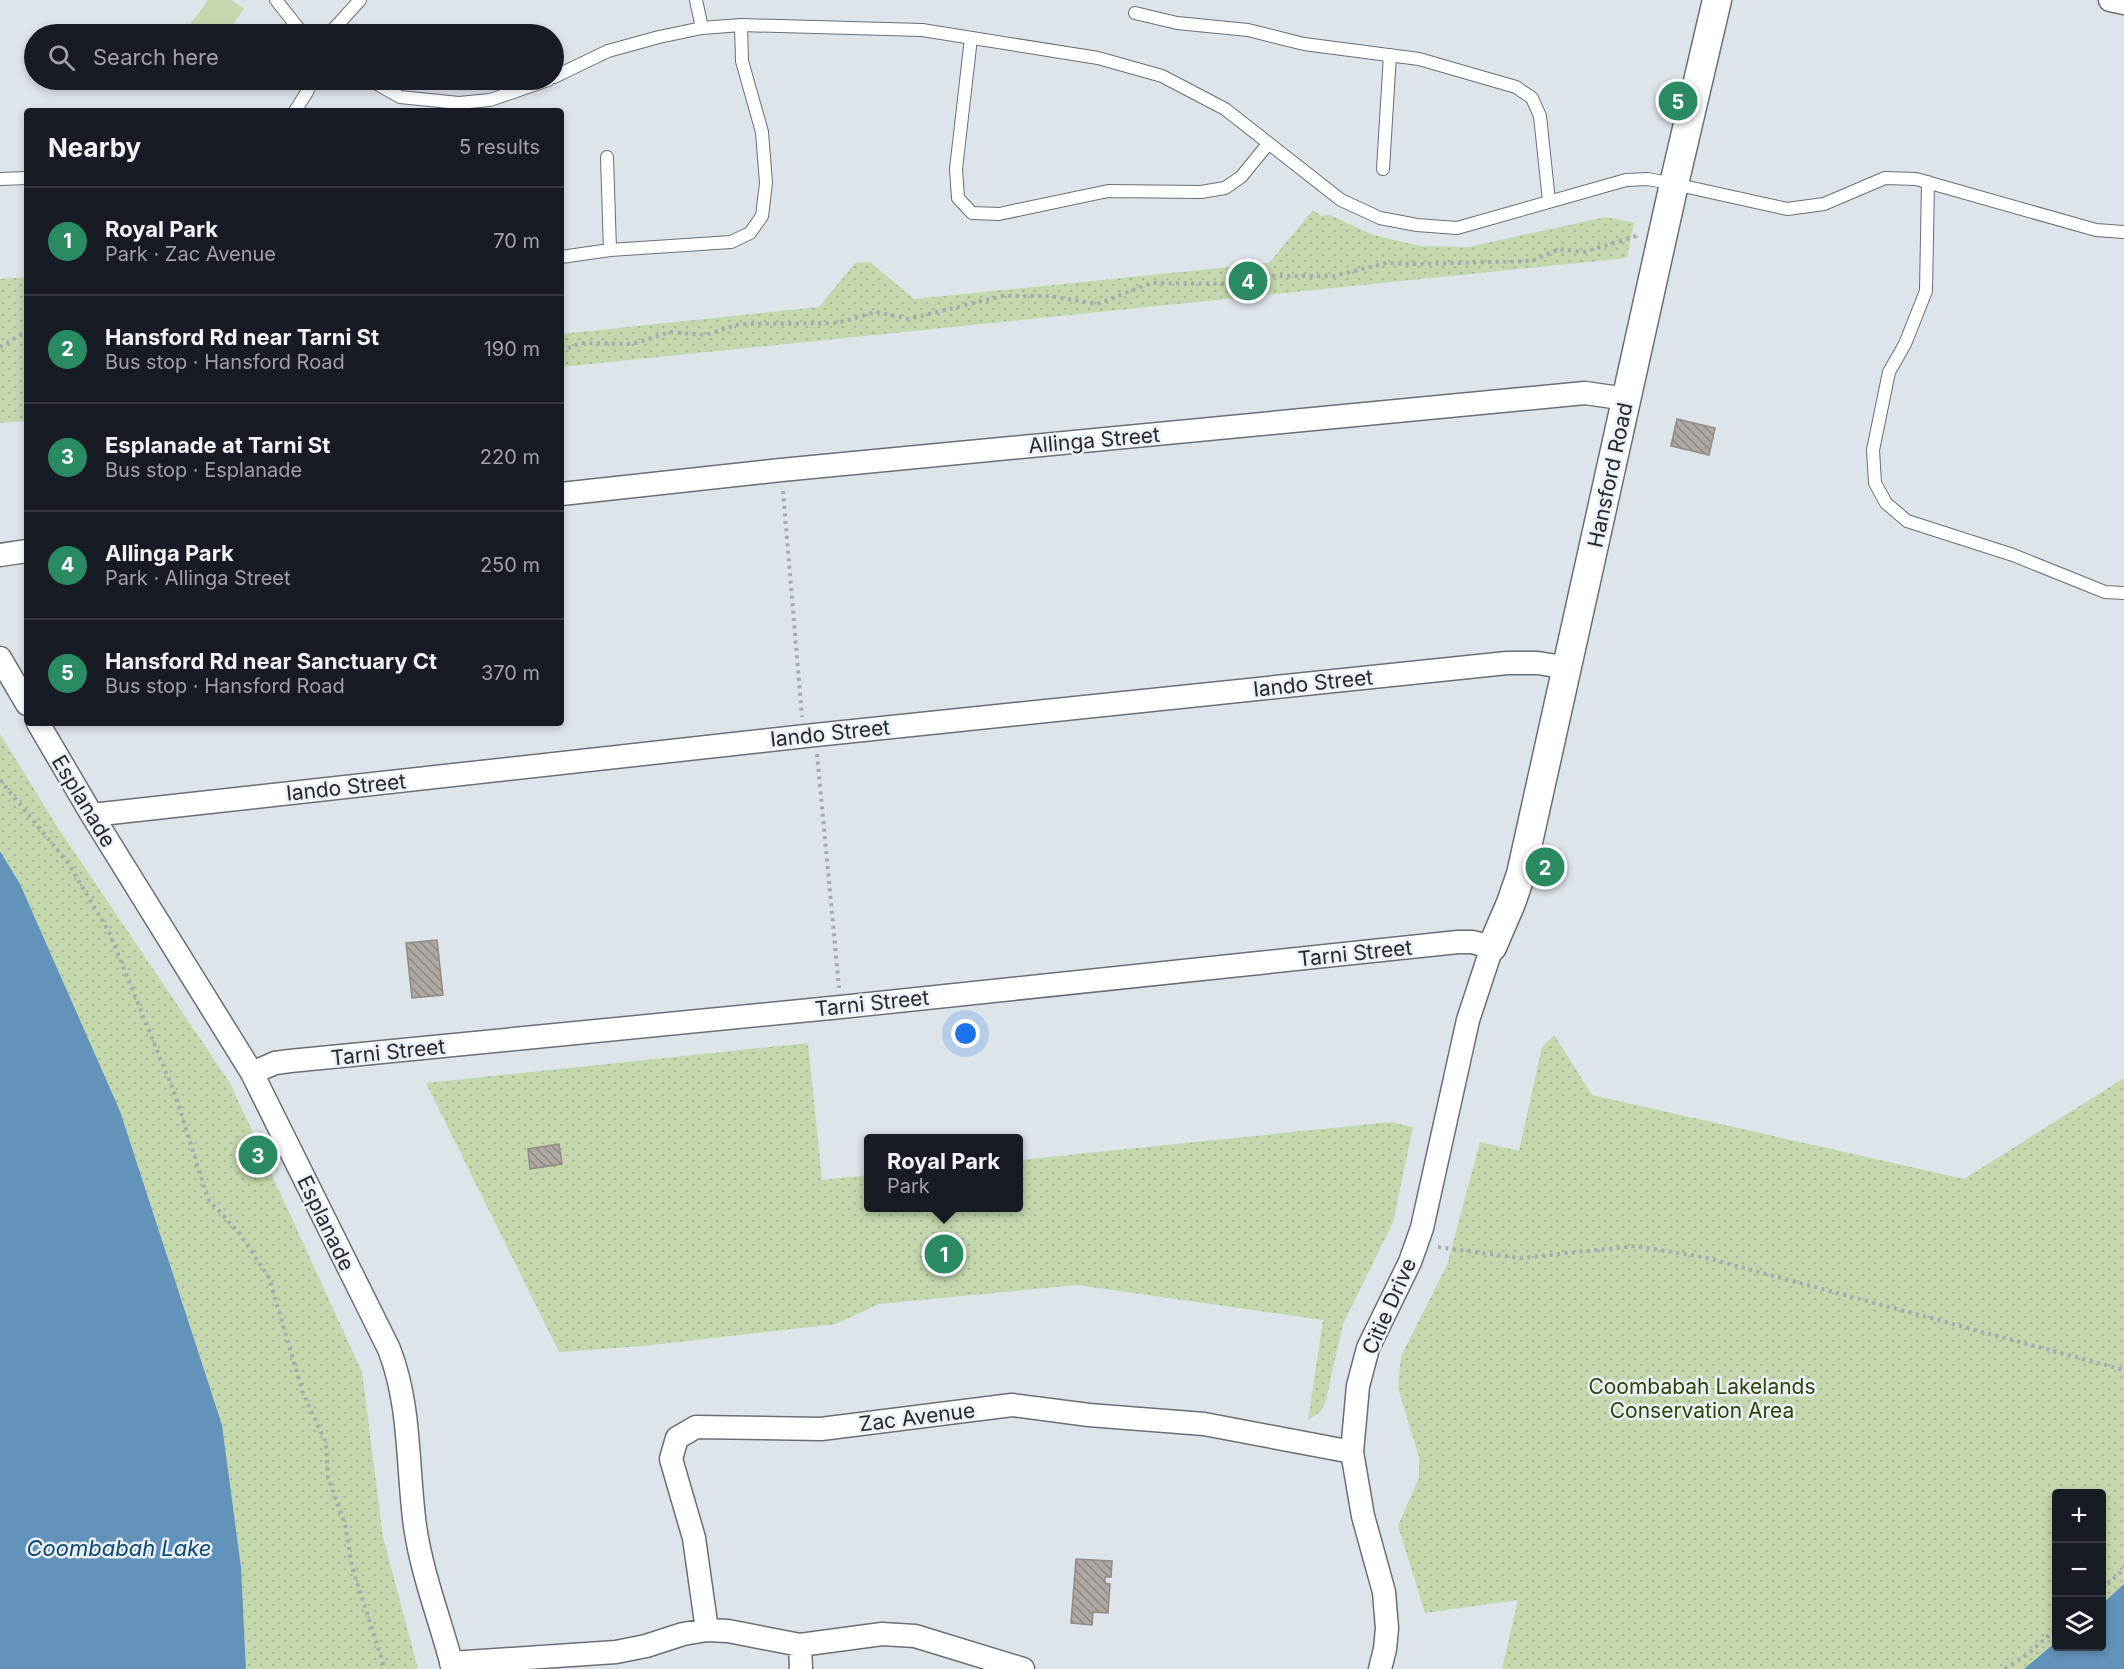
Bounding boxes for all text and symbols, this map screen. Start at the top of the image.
search box [24,24,564,90]
icon: search [45,41,78,74]
text: Search here [93,44,219,70]
pin: 5 [1658,78,1698,124]
text: Nearby [48,132,141,163]
text: 5 results [459,135,540,159]
text: Royal Park [105,216,218,242]
text: 1 [63,229,72,253]
text: 70 m [493,229,540,253]
text: Park · Zac Avenue [105,242,276,266]
pin: 4 [1228,258,1268,304]
text: Hansford Rd near Tarni St [105,324,379,350]
text: 2 [61,337,74,361]
text: 190 m [484,337,540,361]
text: Bus stop · Hansford Road [105,350,345,374]
street label: Hansford Road [1582,400,1638,550]
street label: Allinga Street [1027,422,1161,458]
text: Esplanade at Tarni St [105,432,330,458]
text: 3 [61,445,74,469]
text: 220 m [480,445,540,469]
text: Bus stop · Esplanade [105,458,302,482]
text: Allinga Park [105,540,234,566]
text: 4 [61,553,74,577]
text: 250 m [480,553,540,577]
text: Park · Allinga Street [105,566,291,590]
text: Hansford Rd near Sanctuary Ct [105,648,437,674]
text: 5 [61,661,74,685]
text: 370 m [481,661,540,685]
street label: Iando Street [1252,664,1374,702]
text: Bus stop · Hansford Road [105,674,345,698]
street label: Iando Street [769,714,891,752]
street label: Esplanade [47,751,121,851]
street label: Iando Street [285,768,407,806]
pin: 2 [1526,844,1564,890]
street label: Tarni Street [1297,935,1413,971]
street label: Tarni Street [814,985,930,1021]
your location [951,1019,980,1048]
street label: Tarni Street [330,1034,446,1070]
pin: 3 [238,1132,278,1178]
popup [864,1134,1023,1212]
text: Royal Park [887,1148,1000,1174]
street label: Esplanade [292,1171,360,1275]
text: Park [887,1174,930,1198]
pin: 1 [924,1232,964,1276]
street label: Citie Drive [1357,1254,1421,1358]
park label: Coombabah Lakelands Conservation Area [1588,1374,1816,1423]
street label: Zac Avenue [858,1397,976,1437]
map controls [2052,1489,2106,1651]
button: + [2052,1489,2106,1543]
water label: Coombabah Lake [26,1535,212,1561]
button: − [2052,1543,2106,1597]
button: layers [2052,1597,2106,1651]

